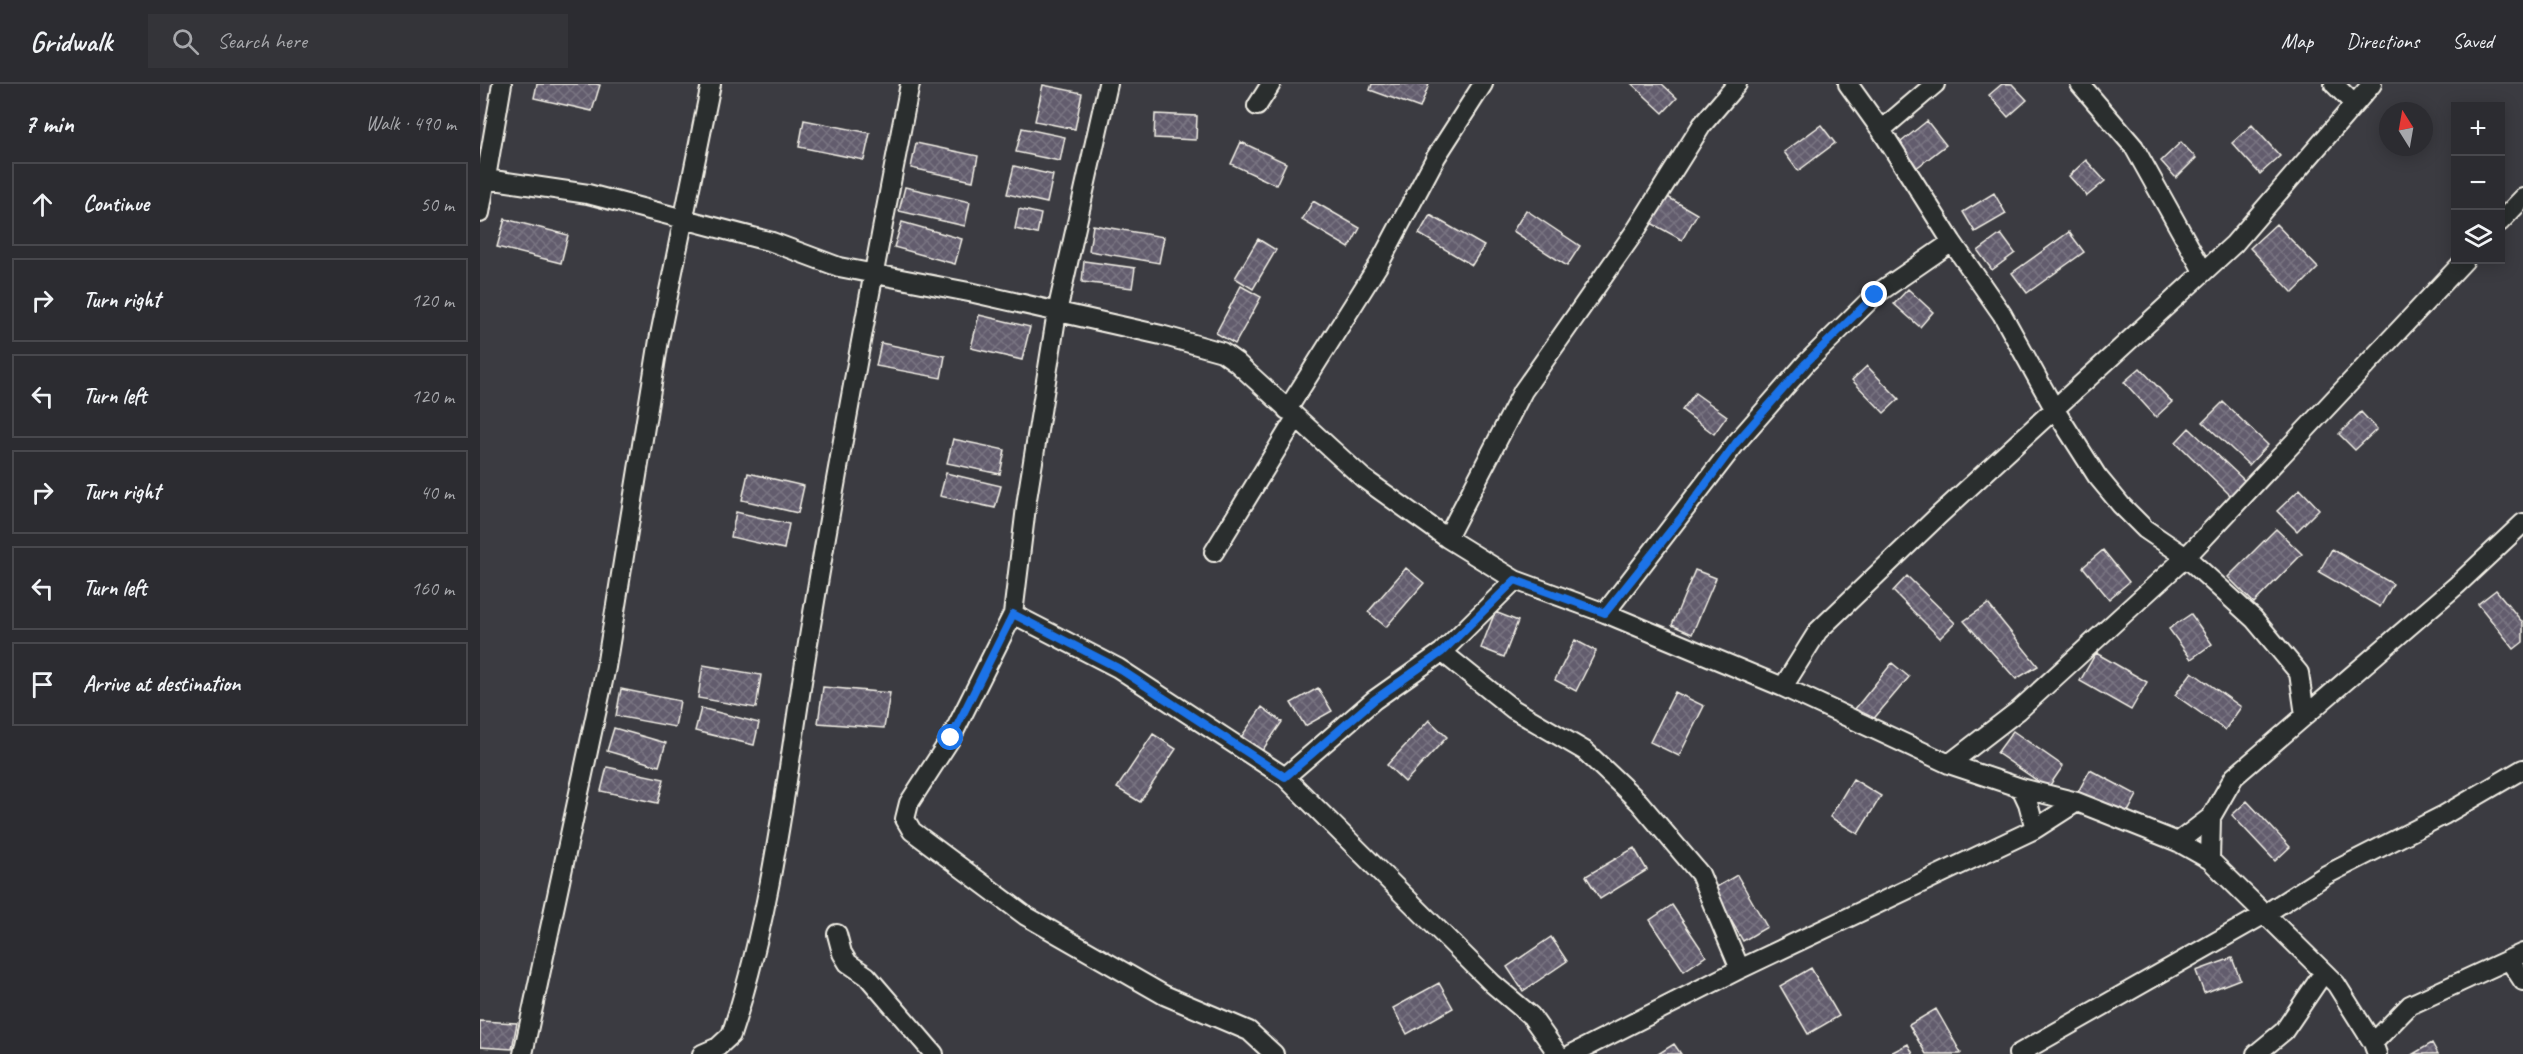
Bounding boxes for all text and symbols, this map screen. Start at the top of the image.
search box [148,14,568,68]
text: Gridwalk [30,24,112,59]
icon: search [169,25,202,58]
text: Search here [217,27,307,55]
text: Map [2281,28,2313,54]
text: Directions [2346,28,2419,54]
text: Saved [2452,28,2493,54]
north arrow [2379,102,2433,156]
map controls [2451,102,2505,264]
button: + [2451,102,2505,156]
text: 7 min [24,107,74,140]
text: Walk · 490 m [366,111,456,136]
button: − [2451,156,2505,210]
icon: ahead [26,188,59,221]
text: Continue [83,190,149,218]
text: 50 m [420,192,454,217]
button: layers [2451,210,2505,264]
route end [1861,281,1887,307]
icon: right [26,284,59,317]
text: Turn right [83,286,160,314]
text: 120 m [411,288,454,313]
icon: left [26,380,59,413]
text: Turn left [83,382,147,410]
text: 120 m [411,384,454,409]
icon: right [26,476,59,509]
text: Turn right [83,478,160,506]
text: 40 m [420,480,454,505]
icon: left [26,572,59,605]
text: Turn left [83,574,147,602]
text: 160 m [411,576,454,601]
icon: arrive [26,668,59,701]
text: Arrive at destination [83,670,240,698]
route start [937,724,963,750]

